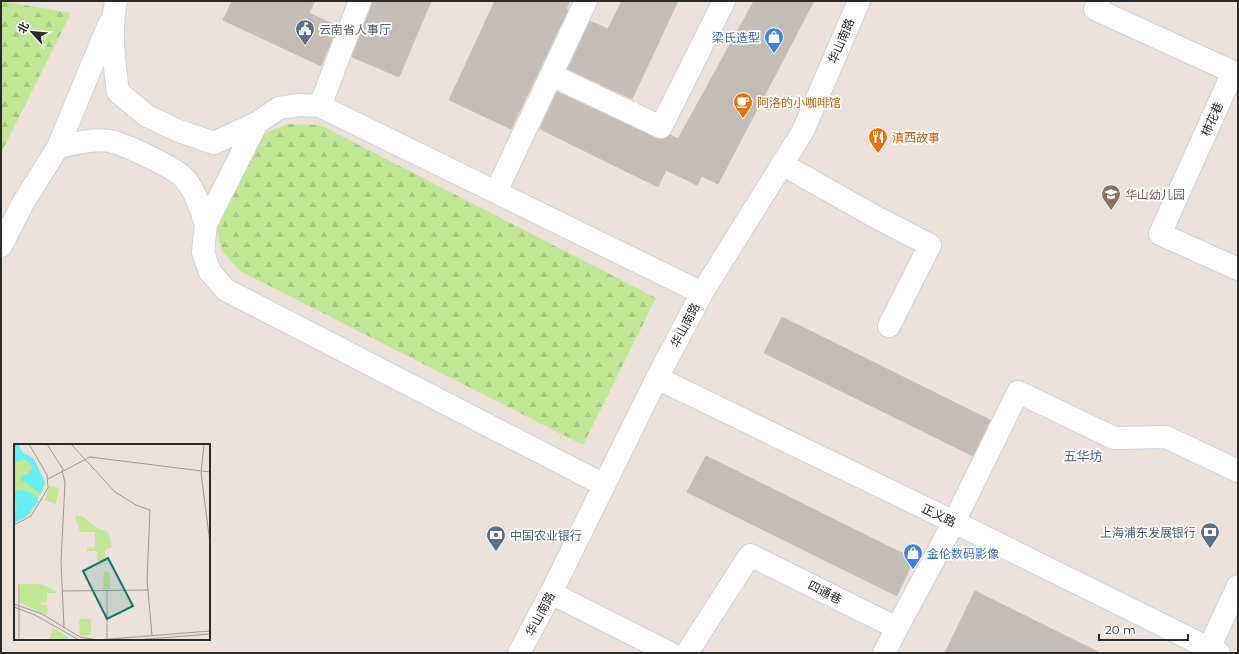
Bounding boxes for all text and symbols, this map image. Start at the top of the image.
north arrow [12,12,52,52]
street label: 华山南路 [825,16,857,66]
public building icon: 云南省人事厅 [294,18,316,46]
text: 北 [14,19,32,36]
place label: 云南省人事厅 [319,22,391,37]
shop icon: 梁氏造型 [763,26,785,54]
place label: 梁氏造型 [712,30,760,45]
cafe icon: 阿洛的小咖啡馆 [732,91,754,119]
place label: 阿洛的小咖啡馆 [757,95,841,110]
street label: 柿花巷 [1198,99,1226,139]
restaurant icon: 滇西故事 [867,126,889,154]
place label: 滇西故事 [892,130,940,145]
school or university icon: 华山幼儿园 [1100,183,1122,211]
place label: 华山幼儿园 [1125,187,1185,202]
street label: 华山南路 [667,300,703,350]
inset map [14,444,210,640]
district label: 五华坊 [1063,448,1103,464]
street label: 正义路 [920,500,958,530]
bank icon: 上海浦东发展银行 [1199,521,1221,549]
bank icon: 中国农业银行 [485,524,507,552]
place label: 上海浦东发展银行 [1100,525,1196,540]
place label: 中国农业银行 [510,528,582,543]
shop icon: 金伦数码影像 [902,542,924,570]
place label: 金伦数码影像 [927,546,999,561]
street label: 四通巷 [806,577,844,607]
street label: 华山南路 [522,589,558,639]
scale bar [1099,616,1188,642]
text: 20 m [1105,622,1136,637]

